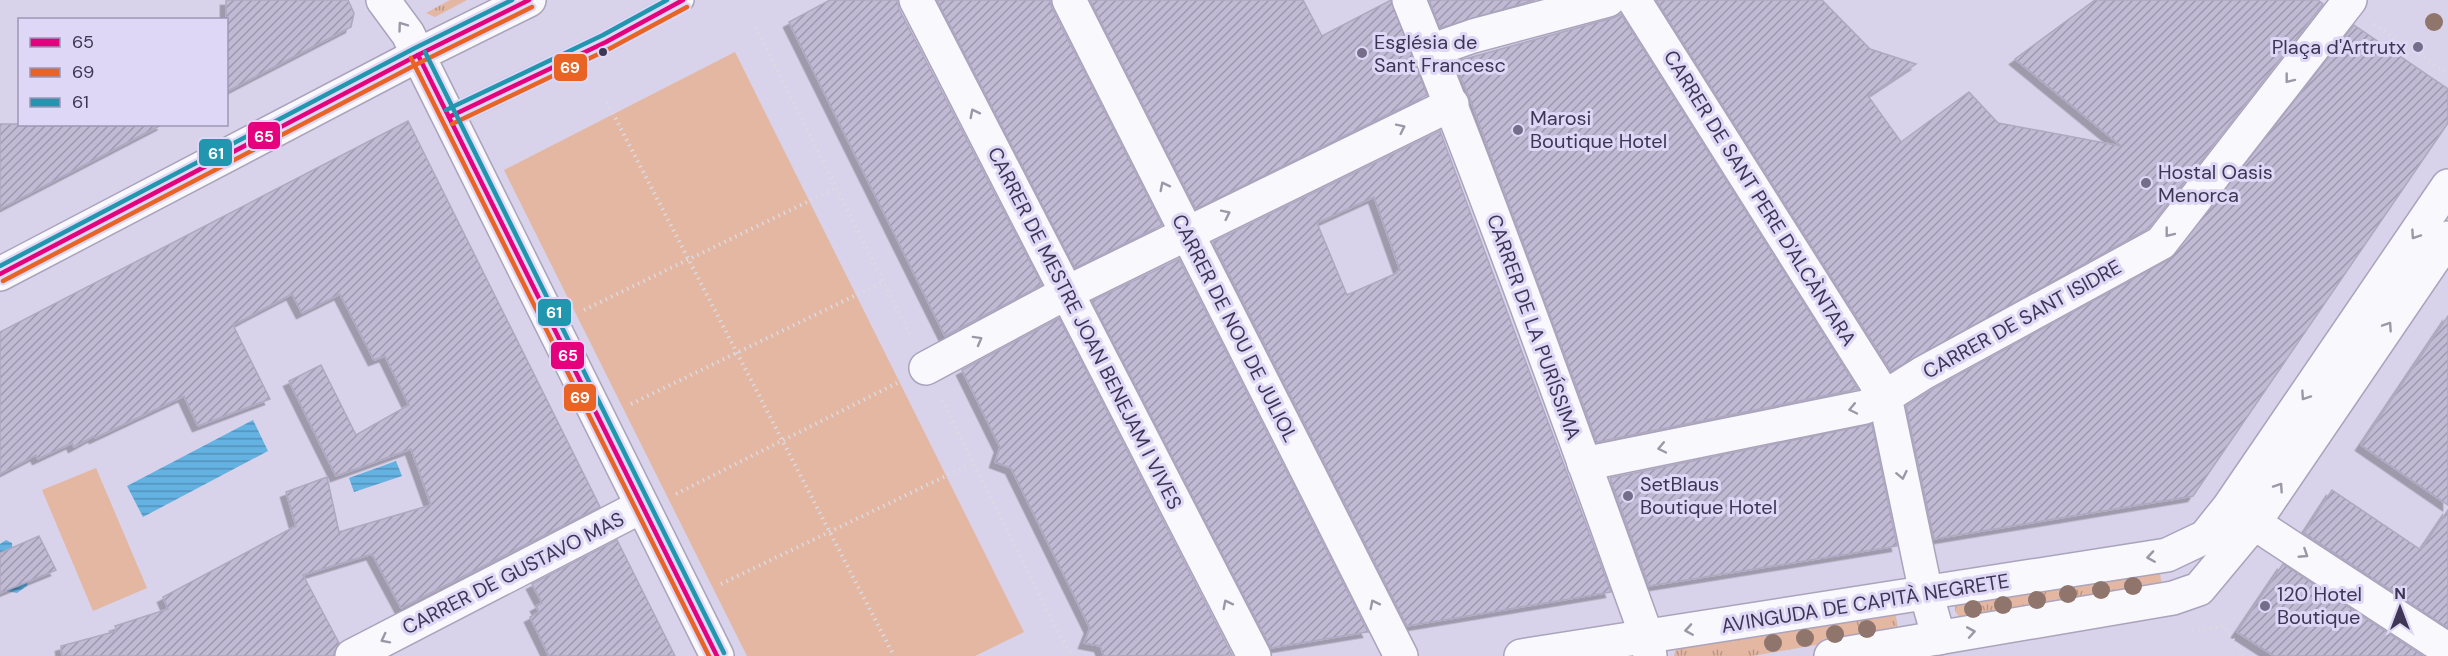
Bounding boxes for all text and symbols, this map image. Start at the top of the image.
legend [18,18,228,126]
one-way arrow [398,22,409,33]
place label: Església de Sant Francesc [1374,29,1506,78]
text: 65 [72,30,94,54]
place label: Plaça d'Artrutx [2272,34,2406,60]
marker: Plaça d'Artrutx [2411,40,2425,54]
street label: CARRER DE SANT PERE D'ALCÀNTARA [1658,45,1862,351]
unlabelled marker [597,46,609,58]
marker: Església de Sant Francesc [1355,46,1369,60]
line badge: 69 [553,53,588,82]
text: 69 [560,57,580,78]
text: 69 [72,60,94,84]
one-way arrow [2285,73,2296,84]
text: 61 [72,90,89,114]
place label: Marosi Boutique Hotel [1530,105,1667,154]
one-way arrow [970,109,981,120]
line badge: 65 [247,121,281,150]
marker: Marosi Boutique Hotel [1511,123,1525,137]
one-way arrow [1395,124,1406,136]
text: 65 [254,126,274,147]
line badge: 61 [198,138,233,167]
street label: CARRER DE MESTRE JOAN BENEJAM I VIVES [982,142,1188,514]
text: 61 [208,143,224,164]
place label: Hostal Oasis Menorca [2158,159,2273,208]
marker: Hostal Oasis Menorca [2139,176,2153,190]
one-way arrow [1159,181,1171,192]
street label: CARRER DE NOU DE JULIOL [1166,210,1304,446]
one-way arrow [1220,210,1231,221]
street label: CARRER DE LA PURÍSSIMA [1481,211,1587,443]
one-way arrow [2165,227,2176,238]
one-way arrow [2411,228,2422,239]
street label: CARRER DE SANT ISIDRE [1918,254,2126,384]
line badge: 61 [537,298,572,327]
text: 61 [546,302,562,323]
one-way arrow [2381,321,2392,332]
one-way arrow [971,336,982,347]
line badge: 65 [550,341,585,370]
text: 65 [558,345,578,366]
line badge: 69 [563,383,597,412]
text: 69 [570,387,590,408]
one-way arrow [2301,389,2312,400]
one-way arrow [1848,402,1858,415]
one-way arrow [1657,441,1667,454]
one-way arrow [1895,469,1908,479]
place label: SetBlaus Boutique Hotel [1640,471,1777,520]
one-way arrow [2271,483,2283,493]
marker: SetBlaus Boutique Hotel [1621,489,1635,503]
street label: CARRER DE GUSTAVO MAS [398,506,628,640]
one-way arrow [2297,547,2308,558]
one-way arrow [2146,551,2156,563]
street label: AVINGUDA DE CAPITÀ NEGRETE [1719,567,2011,639]
north arrow [2370,578,2430,638]
place label: 120 Hotel Boutique [2277,581,2362,630]
text: N [2394,583,2406,604]
one-way arrow [1370,599,1382,610]
marker: 120 Hotel Boutique [2258,599,2272,613]
one-way arrow [1223,600,1234,610]
one-way arrow [1684,624,1693,636]
one-way arrow [1966,627,1976,639]
one-way arrow [381,631,392,643]

